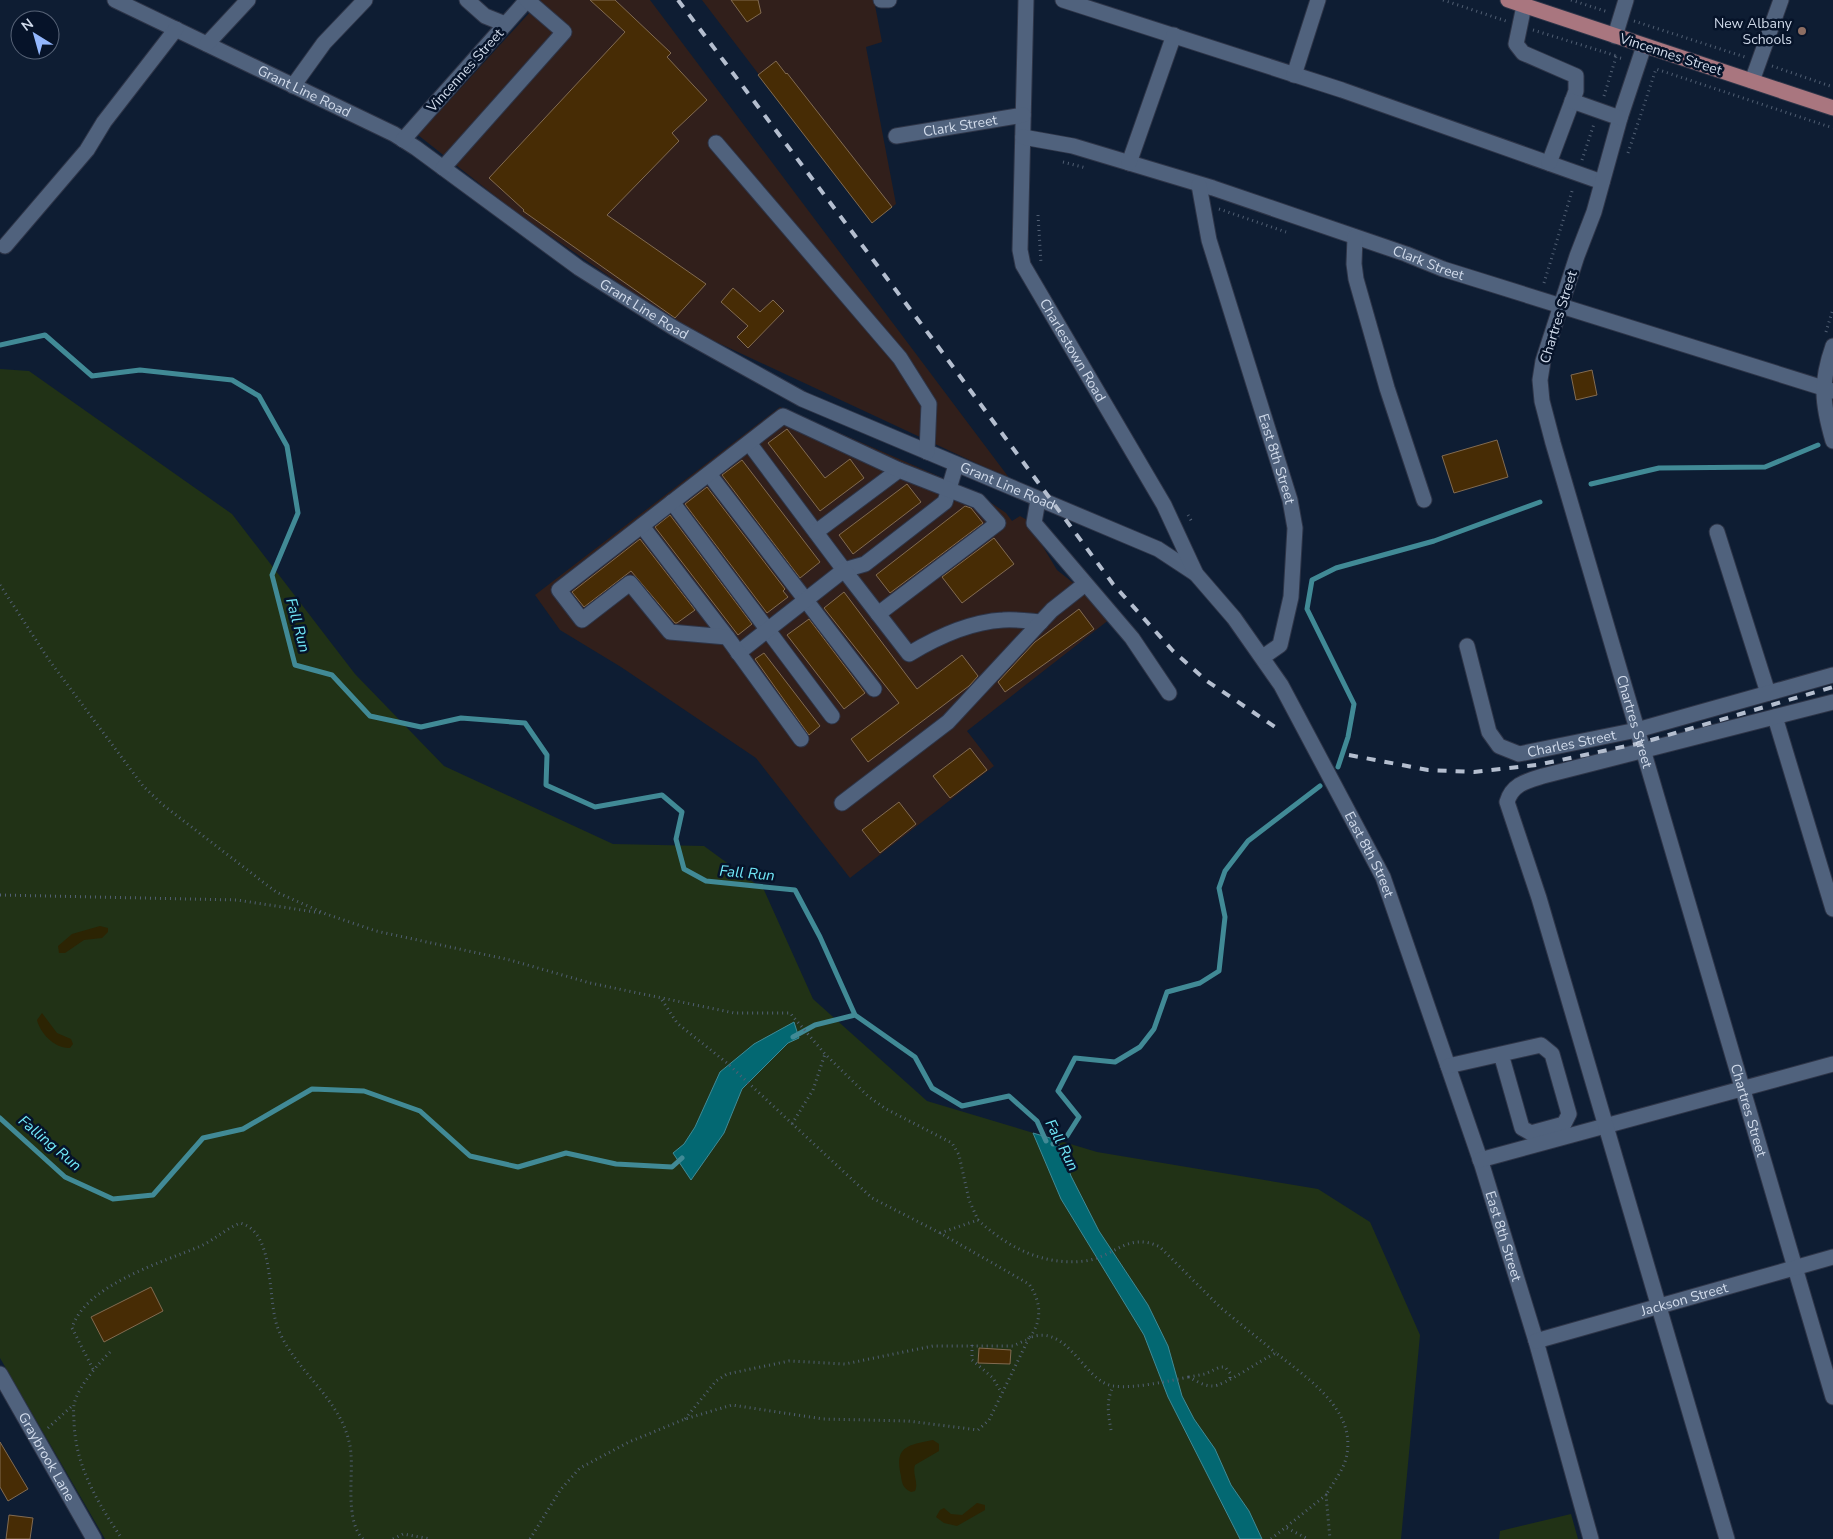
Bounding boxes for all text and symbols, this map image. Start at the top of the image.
north arrow [10,10,60,60]
text: N [18,14,37,36]
place label: New Albany Schools [1714,14,1793,49]
street label: Vincennes Street [422,24,508,117]
marker: New Albany Schools [1796,25,1808,37]
street label: Vincennes Street [1616,29,1725,80]
street label: Grant Line Road [254,61,354,122]
street label: Clark Street [922,110,999,141]
street label: Clark Street [1390,241,1466,285]
street label: Chartres Street [1535,268,1582,366]
street label: Grant Line Road [596,274,692,344]
street label: Charlestown Road [1035,295,1110,405]
street label: East 8th Street [1254,411,1300,505]
street label: Grant Line Road [957,458,1058,515]
water label: Fall Run [281,596,315,654]
street label: Chartres Street [1612,673,1657,771]
street label: Charles Street [1526,726,1618,762]
street label: East 8th Street [1340,808,1398,900]
water label: Fall Run [718,861,776,885]
street label: Chartres Street [1726,1062,1771,1159]
water label: Falling Run [14,1111,86,1175]
water label: Fall Run [1040,1116,1084,1174]
street label: East 8th Street [1480,1189,1526,1284]
street label: Jackson Street [1638,1278,1730,1321]
street label: Graybrook Lane [14,1409,79,1505]

